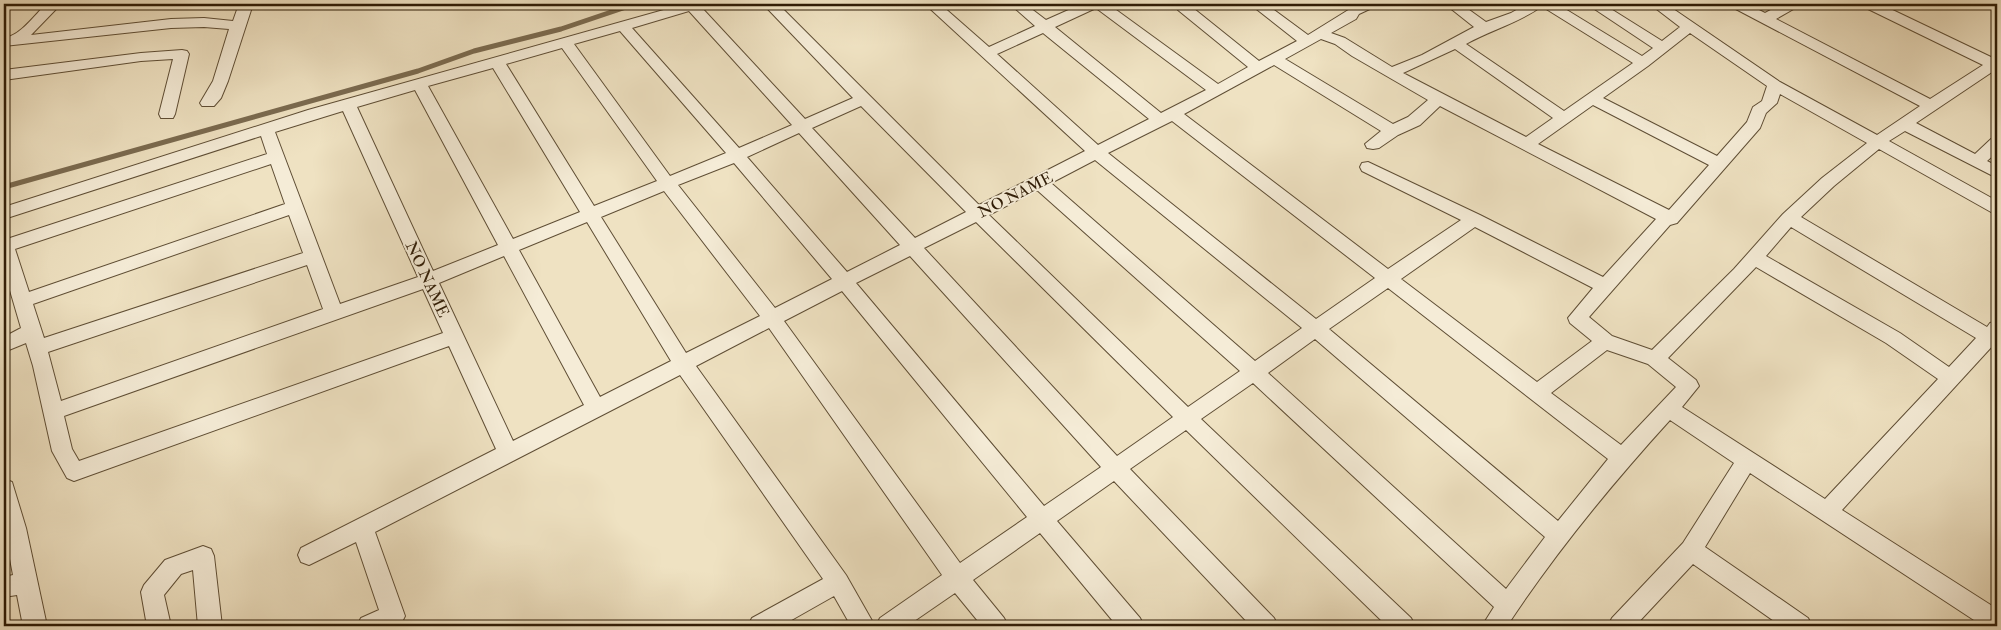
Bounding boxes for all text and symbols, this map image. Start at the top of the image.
street label: NO NAME [975,167,1056,222]
street label: NO NAME [401,238,453,321]

